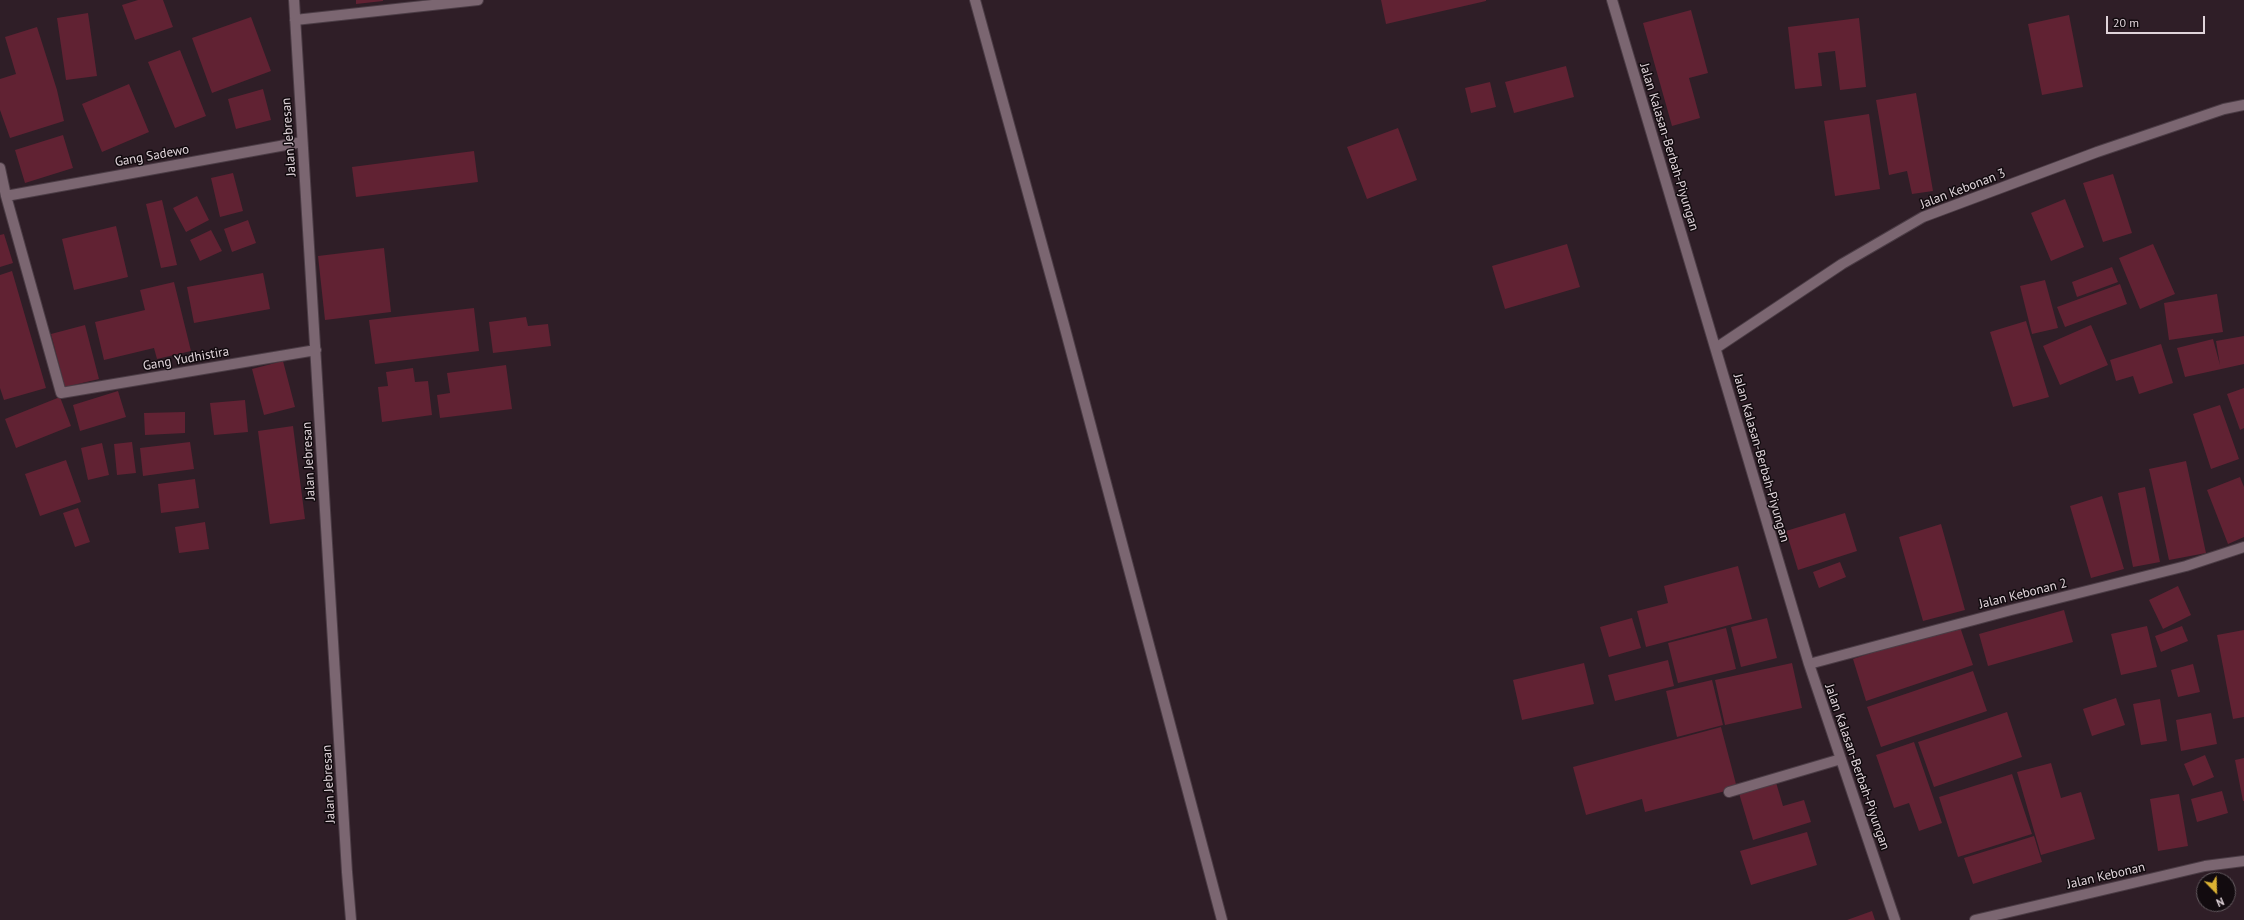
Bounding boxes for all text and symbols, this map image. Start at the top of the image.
scale bar [2108,8,2207,34]
text: 20 m [2113,15,2139,30]
street label: Jalan Kalasan-Berbah-Piyungan [1636,61,1702,233]
street label: Jalan Jebresan [278,97,300,177]
street label: Gang Sadewo [114,142,190,170]
street label: Jalan Kebonan 3 [1918,166,2008,212]
street label: Gang Yudhistira [142,344,230,374]
street label: Jalan Kalasan-Berbah-Piyungan [1729,372,1793,544]
street label: Jalan Jebresan [299,421,319,501]
street label: Jalan Kebonan 2 [1977,576,2069,612]
street label: Jalan Kalasan-Berbah-Piyungan [1821,682,1893,852]
street label: Jalan Jebresan [319,744,339,824]
street label: Jalan Kebonan [2065,859,2147,893]
north arrow [2196,872,2236,912]
text: N [2214,894,2226,910]

